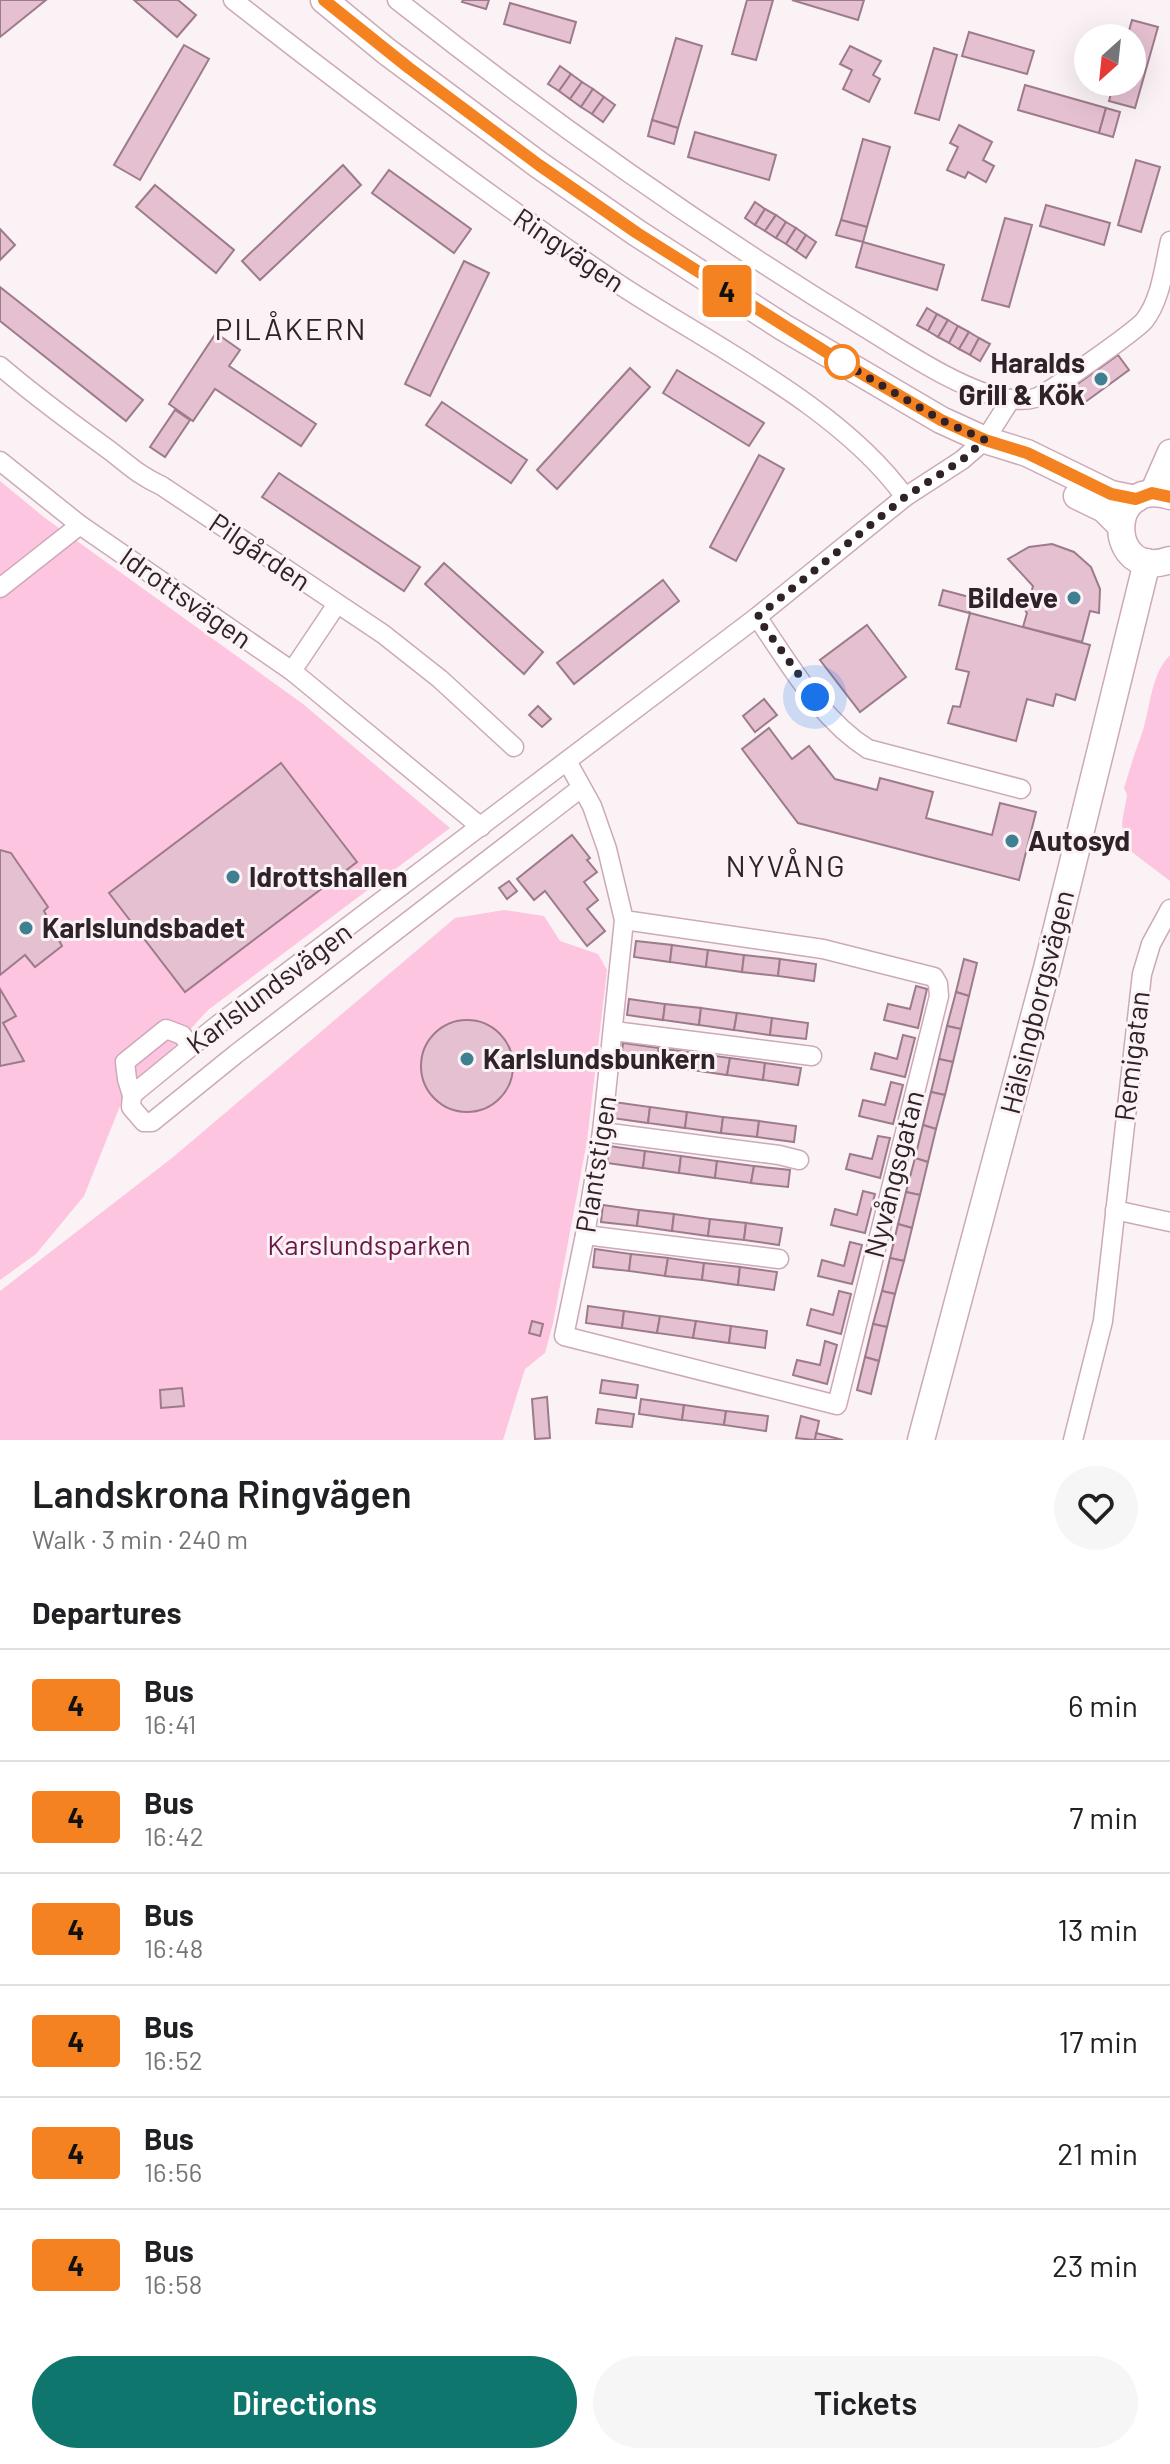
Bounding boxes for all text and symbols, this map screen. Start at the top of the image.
north arrow [1074,24,1146,96]
map controls [1074,24,1146,96]
street label: Ringvägen [508,200,632,299]
line badge: 4 [701,265,753,317]
text: 4 [719,274,735,308]
district label: PILÅKERN [214,310,368,346]
unlabelled marker [825,345,859,379]
place label: Haralds Grill & Kök [959,345,1085,411]
marker: Haralds Grill & Kök [1092,370,1110,388]
street label: Pilgården [203,505,318,597]
street label: Idrottsvägen [114,539,259,655]
place label: Bildeve [967,580,1058,614]
marker: Bildeve [1065,589,1083,607]
your location [795,677,835,717]
place label: Autosyd [1028,823,1130,857]
marker: Autosyd [1003,832,1021,850]
district label: NYVÅNG [725,847,847,883]
place label: Idrottshallen [249,859,407,893]
marker: Idrottshallen [224,868,242,886]
street label: Hälsingborgsvägen [992,886,1080,1117]
place label: Karlslundsbadet [42,910,245,944]
street label: Karlslundsvägen [179,914,358,1060]
marker: Karlslundsbadet [17,919,35,937]
street label: Remigatan [1106,989,1156,1123]
place label: Karlslundsbunkern [483,1041,716,1075]
marker: Karlslundsbunkern [458,1050,476,1068]
street label: Nyvångsgatan [856,1087,930,1261]
street label: Plantstigen [567,1093,623,1235]
park label: Karslundsparken [267,1227,471,1261]
button: heart [1054,1466,1138,1550]
text: Landskrona Ringvägen [32,1470,412,1516]
text: Walk · 3 min · 240 m [32,1523,248,1554]
text: Departures [32,1594,182,1630]
text: Bus [144,1672,194,1708]
text: 6 min [1068,1687,1138,1723]
text: 4 [68,1688,84,1722]
text: 16:41 [144,1708,196,1739]
text: Bus [144,1784,194,1820]
text: 7 min [1069,1799,1138,1835]
text: 4 [68,1800,84,1834]
text: 16:42 [144,1820,204,1851]
text: Bus [144,1896,194,1932]
text: 13 min [1057,1911,1138,1947]
text: 4 [68,1912,84,1946]
text: 16:48 [144,1932,203,1963]
text: Bus [144,2008,194,2044]
text: 17 min [1059,2023,1138,2059]
text: 4 [68,2024,84,2058]
text: 16:52 [144,2044,203,2075]
text: Bus [144,2120,194,2156]
text: 21 min [1057,2135,1138,2171]
text: 4 [68,2136,84,2170]
text: 16:56 [144,2156,202,2187]
text: Bus [144,2232,194,2268]
text: 23 min [1052,2247,1138,2283]
text: 4 [68,2248,84,2282]
text: 16:58 [144,2268,202,2299]
button: Directions [32,2356,577,2448]
button: Tickets [593,2356,1138,2448]

